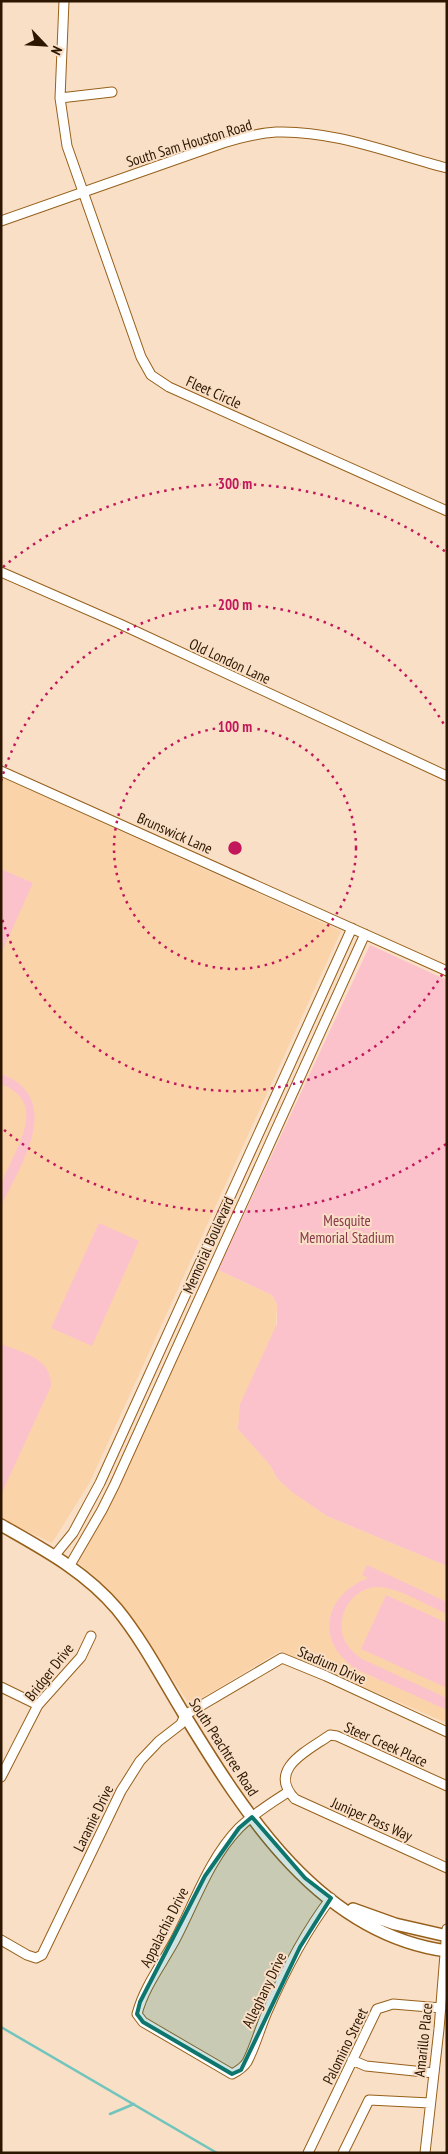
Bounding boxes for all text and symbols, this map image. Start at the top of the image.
north arrow [20,20,70,70]
text: N [47,43,67,58]
street label: South Sam Houston Road [124,115,254,171]
street label: Fleet Circle [183,371,245,413]
text: 300 m [218,474,252,493]
text: 200 m [218,595,252,614]
street label: Old London Lane [186,634,274,688]
text: 100 m [218,717,252,736]
street label: Brunswick Lane [134,808,216,858]
centre of rings [226,839,244,857]
street label: Memorial Boulevard [178,1194,238,1296]
park label: Mesquite Memorial Stadium [300,1211,394,1247]
street label: Bridger Drive [21,1639,77,1705]
street label: Stadium Drive [295,1641,369,1689]
street label: South Peachtree Road [185,1694,263,1800]
street label: Steer Creek Place [341,1717,431,1771]
street label: Laramie Drive [69,1782,117,1854]
street label: Juniper Pass Way [328,1792,416,1845]
street label: Appalachia Drive [136,1884,192,1970]
street label: Alleghany Drive [238,1949,290,2031]
street label: Amarillo Place [410,2002,436,2078]
street label: Palomino Street [318,2005,372,2087]

